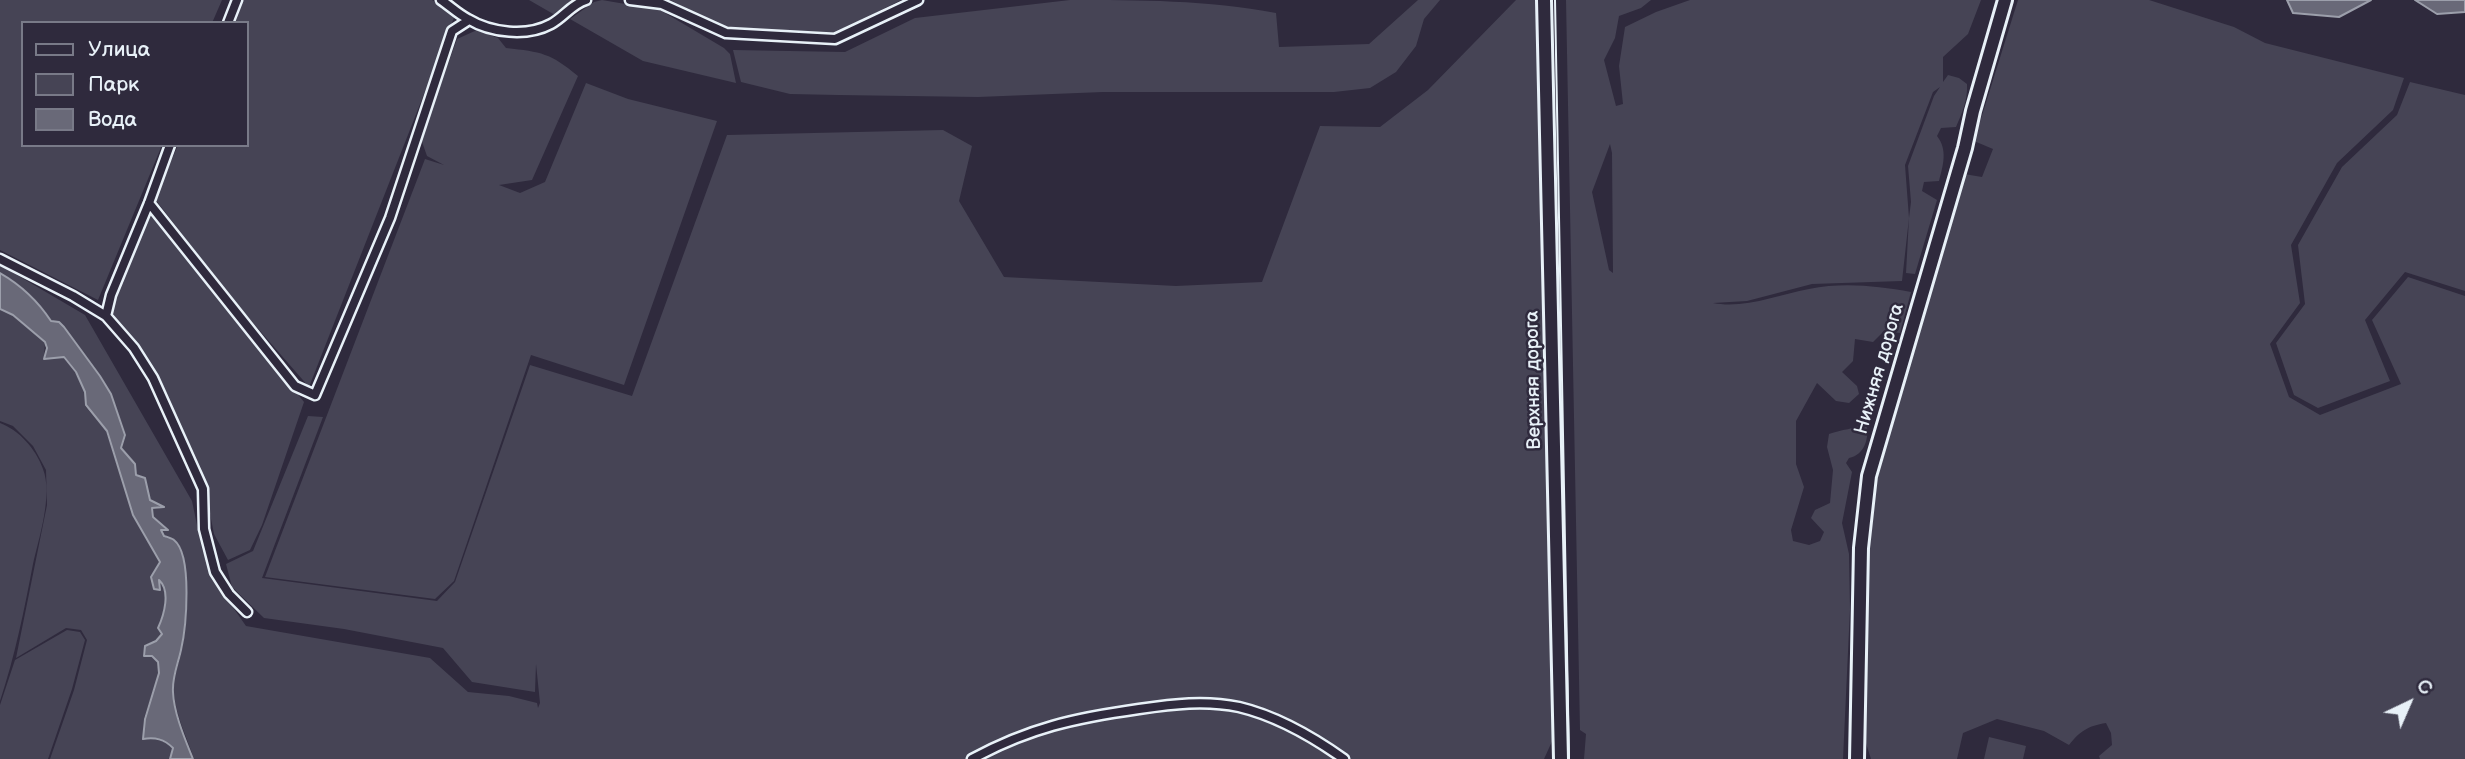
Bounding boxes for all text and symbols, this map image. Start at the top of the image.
legend [21,21,248,147]
text: Улица [88,37,150,62]
text: Парк [88,72,139,97]
text: Вода [88,107,137,132]
street label: Нижняя дорога [1850,301,1910,437]
street label: Верхняя дорога [1521,310,1547,450]
north arrow [2374,668,2444,738]
text: С [2411,675,2437,700]

